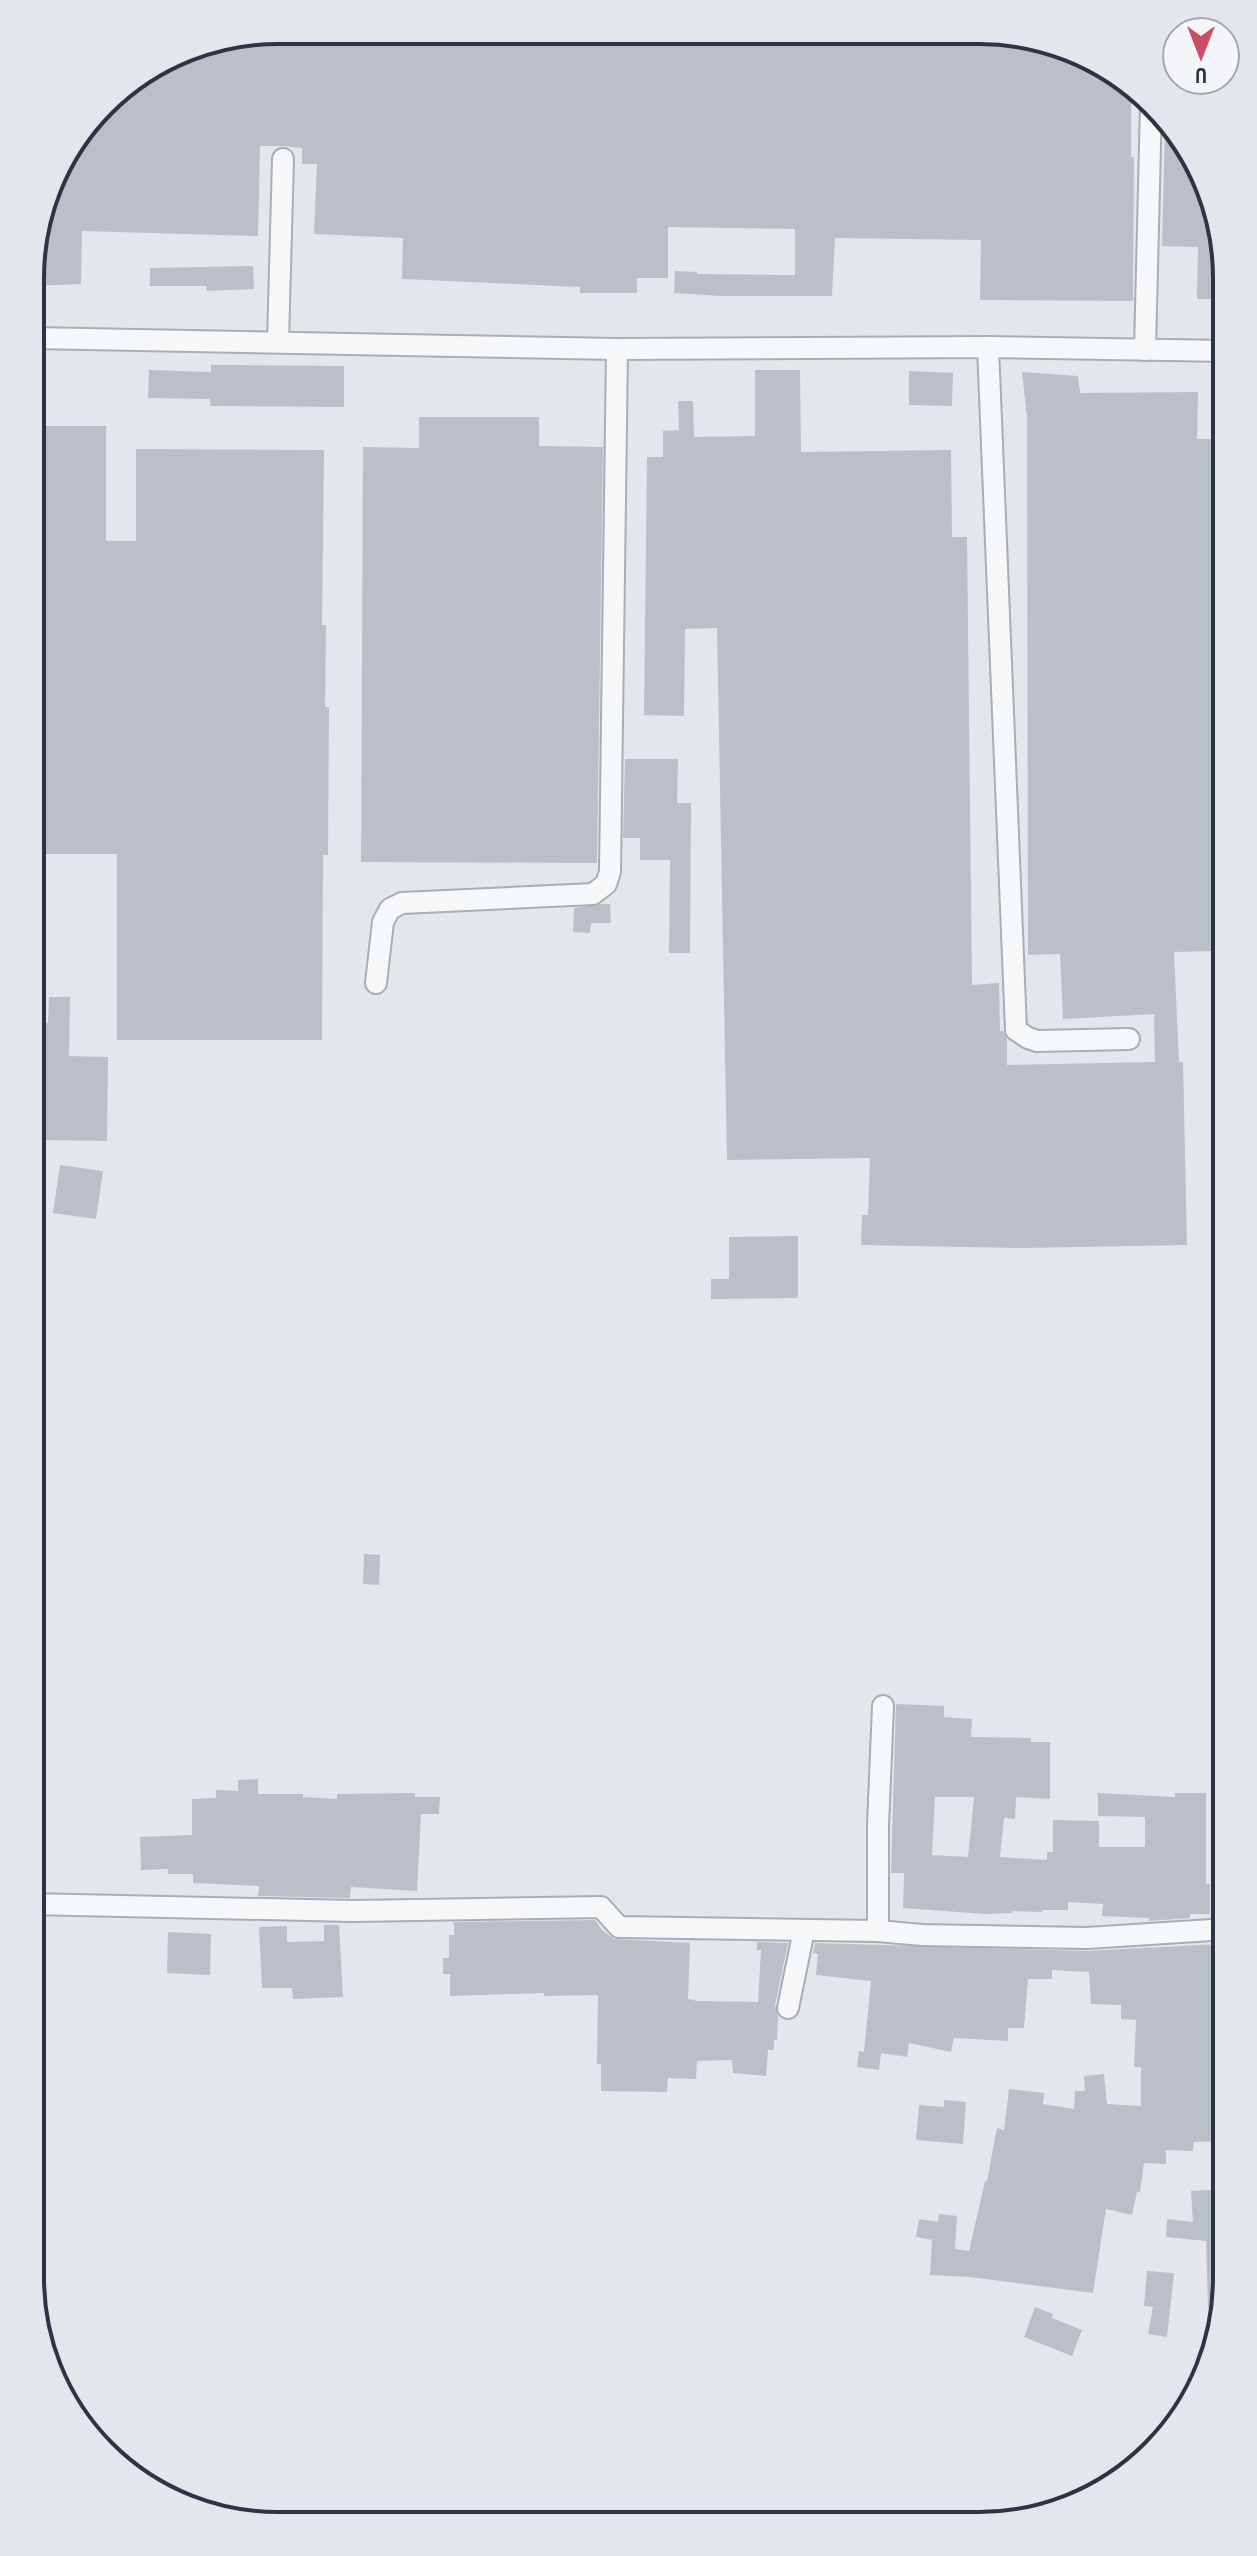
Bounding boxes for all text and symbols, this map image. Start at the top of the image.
north arrow [1161,16,1241,96]
text: U [1195,62,1207,90]

